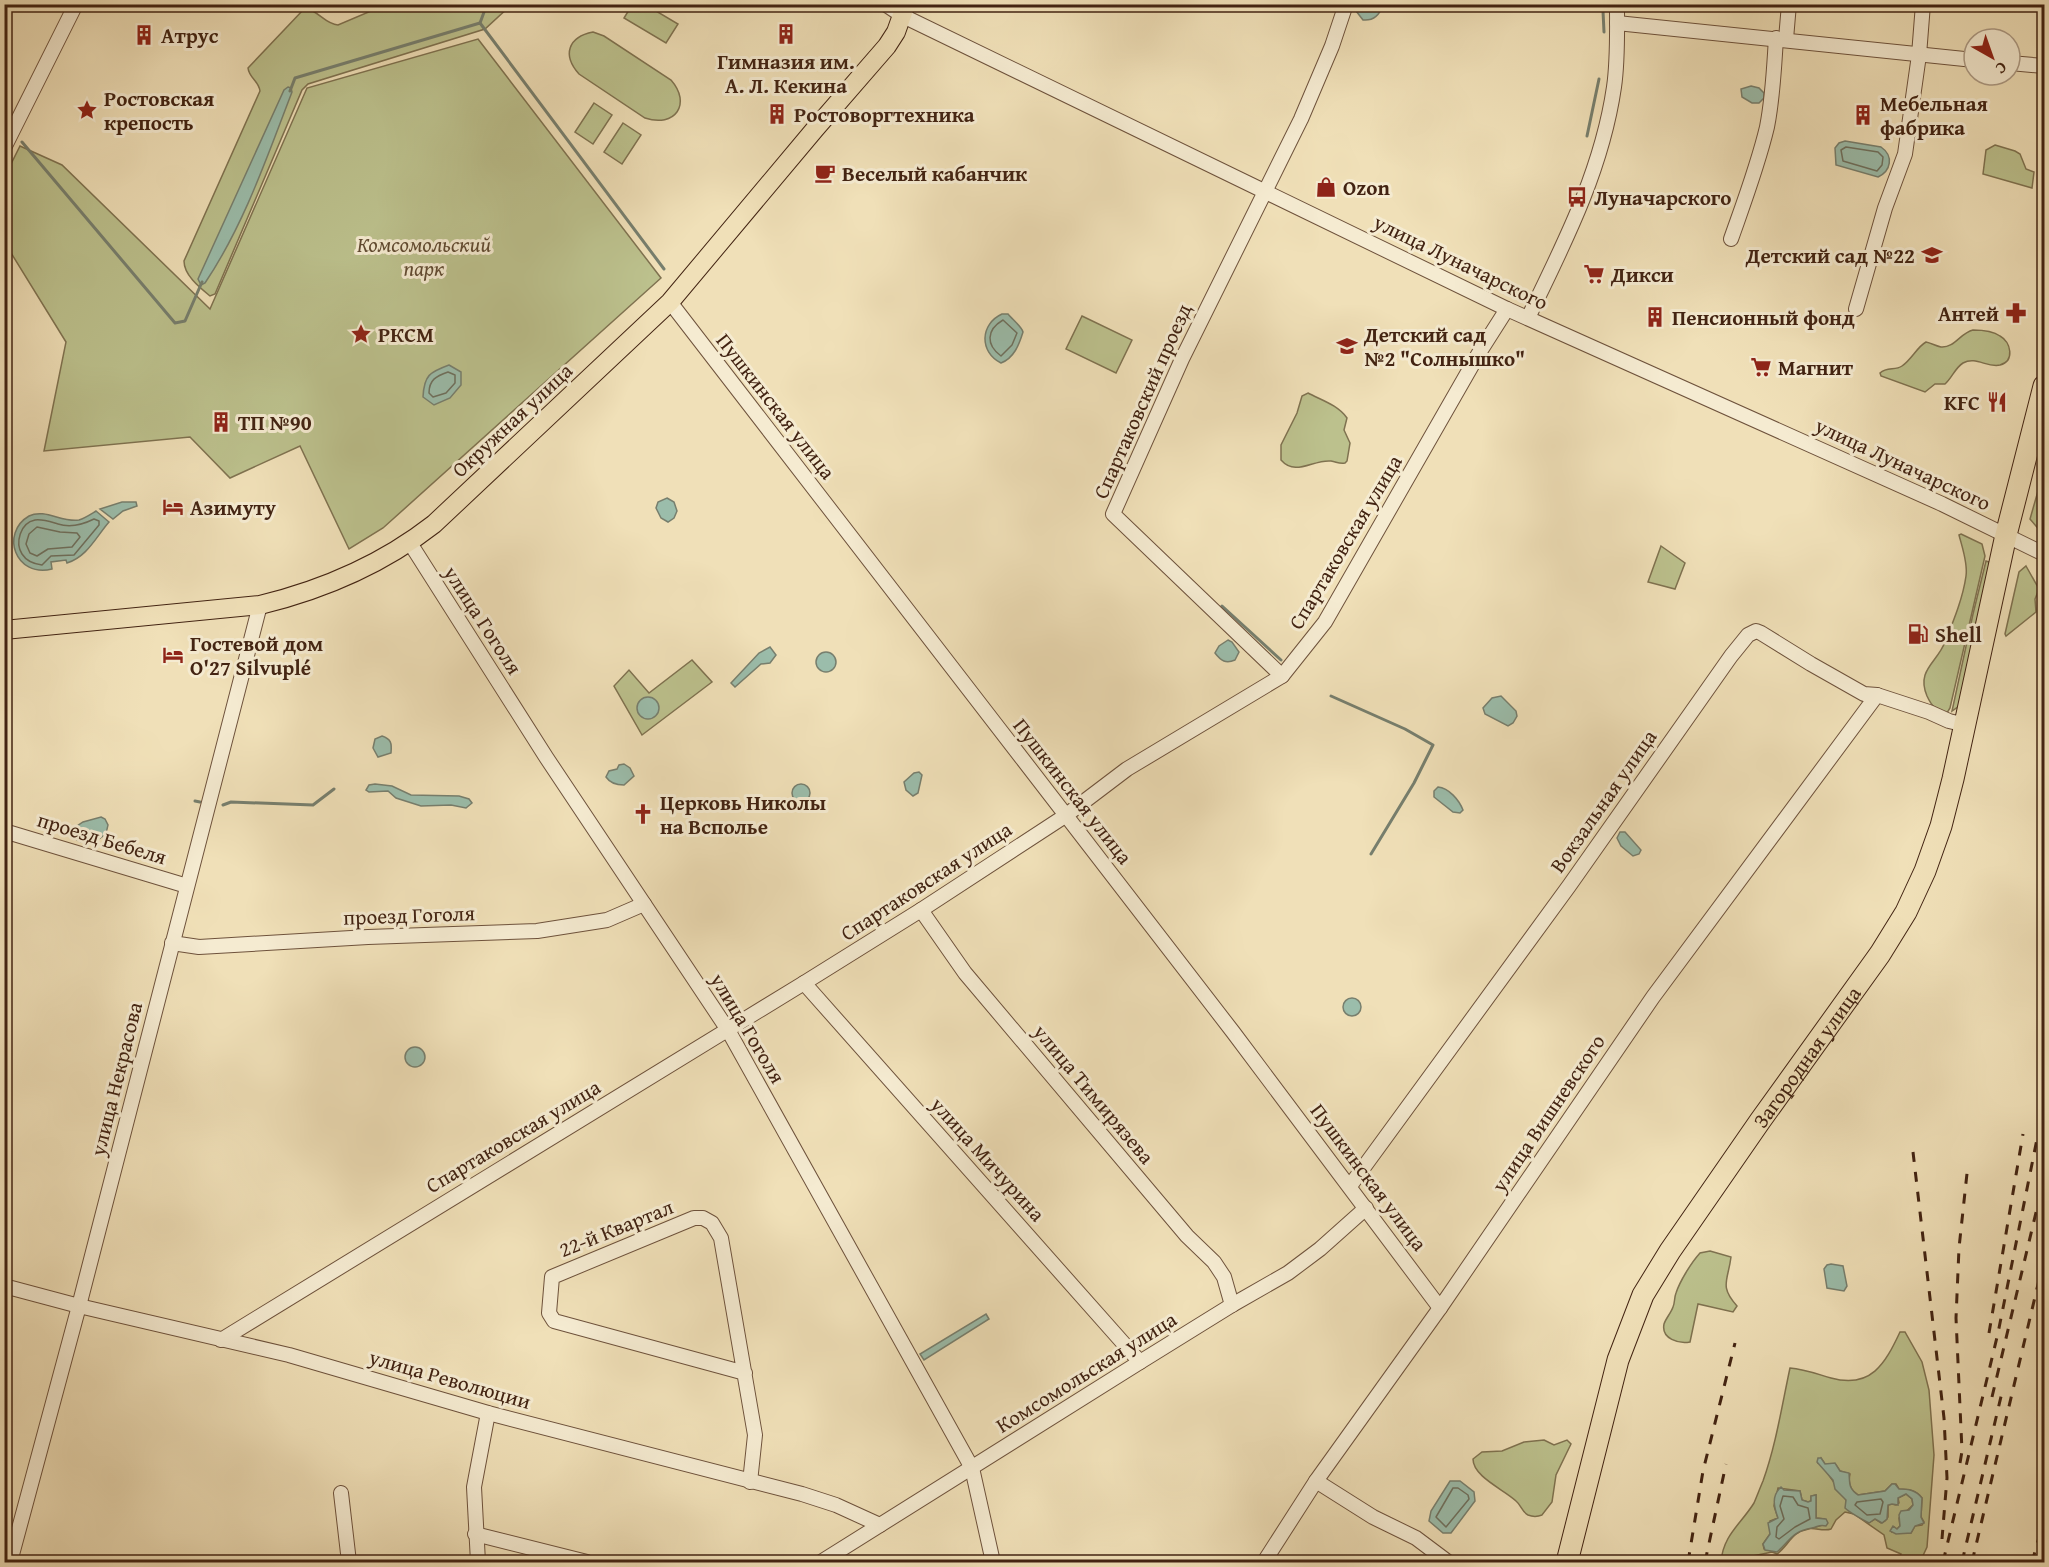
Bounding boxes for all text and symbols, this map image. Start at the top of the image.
place label: Атрус [161,20,219,51]
building icon: Гимназия им. А. Л. Кекина [774,22,798,46]
building icon: Атрус [132,23,156,47]
north arrow [1962,27,2022,87]
place label: Гимназия им. А. Л. Кекина [717,46,855,101]
text: С [1990,56,2013,81]
place label: Ростовская крепость [104,83,214,138]
place label: Мебельная фабрика [1880,88,1988,143]
place icon: Ростовская крепость [75,98,99,122]
place label: Ростоворгтехника [794,99,975,130]
building icon: Ростоворгтехника [765,102,789,126]
building icon: Мебельная фабрика [1851,103,1875,127]
place label: Веселый кабанчик [842,158,1028,189]
cafe icon: Веселый кабанчик [813,161,837,185]
place label: Ozon [1343,172,1390,203]
shop icon: Ozon [1314,175,1338,199]
place label: Луначарского [1594,182,1731,213]
bus stop icon: Луначарского [1565,185,1589,209]
street label: улица Луначарского [1368,206,1553,318]
park label: Комсомольский парк [357,229,491,284]
place label: Детский сад №22 [1745,240,1915,271]
school or university icon: Детский сад №22 [1920,243,1944,267]
place label: Дикси [1610,259,1674,290]
supermarket icon: Дикси [1582,262,1606,286]
street label: Спартаковский проезд [1085,298,1199,504]
place label: Антей [1938,298,1999,329]
pharmacy icon: Антей [2004,301,2028,325]
place label: Пенсионный фонд [1672,302,1855,333]
building icon: Пенсионный фонд [1643,305,1667,329]
place label: РКСМ [378,319,434,350]
place label: Детский сад №2 "Солнышко" [1363,319,1525,374]
place icon: РКСМ [349,322,373,346]
street label: Пушкинская улица [709,326,843,486]
school or university icon: Детский сад №2 "Солнышко" [1335,334,1359,358]
place label: Магнит [1778,352,1854,383]
supermarket icon: Магнит [1749,355,1773,379]
street label: Окружная улица [445,356,579,484]
place label: KFC [1944,387,1980,418]
restaurant icon: KFC [1985,390,2009,414]
place label: ТП №90 [238,407,312,438]
street label: улица Луначарского [1809,409,1996,518]
building icon: ТП №90 [209,410,233,434]
street label: Спартаковская улица [1280,449,1410,635]
place label: Азимуту [190,492,276,523]
hotel icon: Азимуту [161,495,185,519]
street label: улица Гоголя [436,559,530,681]
place label: Shell [1935,619,1982,650]
fuel station icon: Shell [1906,622,1930,646]
place label: Гостевой дом O'27 Silvuplé [190,628,323,683]
hotel icon: Гостевой дом O'27 Silvuplé [161,643,185,667]
street label: Пушкинская улица [1006,711,1140,871]
street label: Вокзальная улица [1542,723,1664,879]
place label: Церковь Николы на Всполье [660,787,826,842]
church icon: Церковь Николы на Всполье [631,802,655,826]
street label: проезд Бебеля [34,804,171,872]
street label: Спартаковская улица [834,814,1018,948]
street label: проезд Гоголя [343,897,476,933]
street label: улица Гоголя [702,966,793,1089]
street label: Загородная улица [1745,979,1868,1134]
street label: улица Некрасова [82,999,150,1160]
street label: улица Тимирязева [1025,1017,1162,1171]
street label: улица Вишневского [1483,1028,1612,1199]
street label: Спартаковская улица [420,1071,606,1201]
street label: улица Мичурина [923,1089,1052,1228]
street label: Пушкинская улица [1303,1097,1435,1257]
street label: 22-й Квартал [554,1191,678,1265]
street label: Комсомольская улица [990,1304,1182,1440]
street label: улица Революции [364,1341,535,1417]

